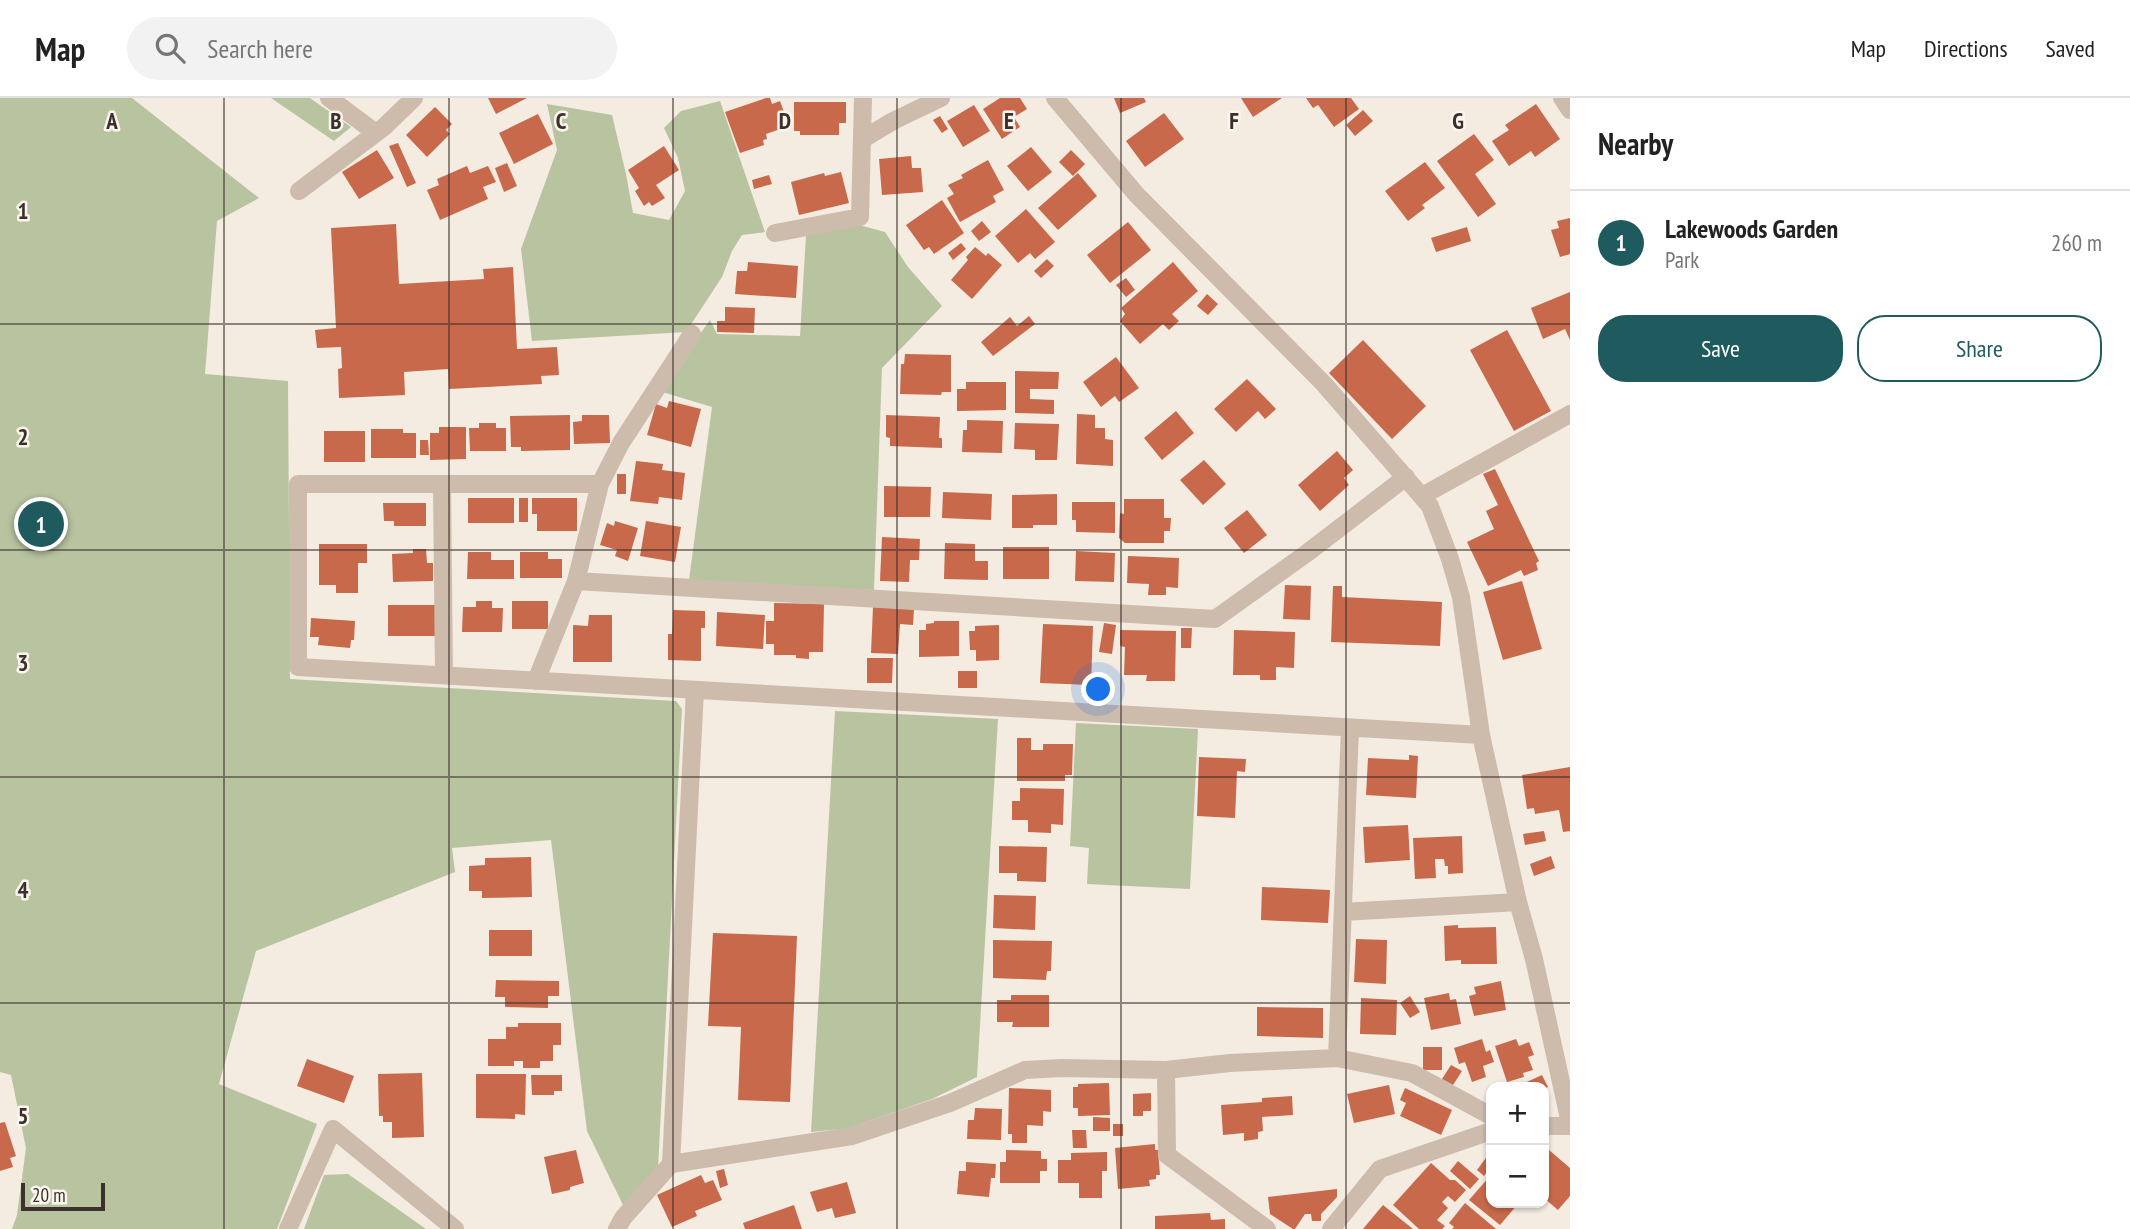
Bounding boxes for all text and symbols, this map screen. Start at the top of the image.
search box [127,17,617,80]
text: Map [35,27,85,70]
icon: search [151,29,189,67]
text: Search here [207,32,313,65]
text: Map [1851,33,1886,64]
text: Directions [1924,33,2008,64]
text: Saved [2046,33,2095,64]
text: A [105,106,118,135]
text: B [330,106,342,135]
text: C [556,106,567,135]
text: D [779,106,791,135]
text: E [1004,106,1014,135]
text: F [1229,106,1239,135]
text: G [1452,106,1464,135]
text: Nearby [1598,124,1673,163]
text: 1 [18,196,29,225]
text: Lakewoods Garden [1665,212,1838,245]
text: 1 [1616,228,1627,257]
text: 260 m [2051,228,2102,257]
text: Park [1665,245,1699,274]
button: Save [1598,315,1843,382]
button: Share [1857,315,2102,382]
text: 2 [18,422,29,451]
pin: 1 [18,498,64,550]
text: 3 [18,648,29,677]
your location [1081,672,1115,706]
text: 4 [18,875,29,904]
map controls [1486,1082,1549,1208]
button: + [1486,1082,1549,1145]
text: 5 [18,1101,29,1130]
button: − [1486,1145,1549,1208]
scale bar [21,1180,105,1212]
text: 20 m [32,1183,66,1207]

